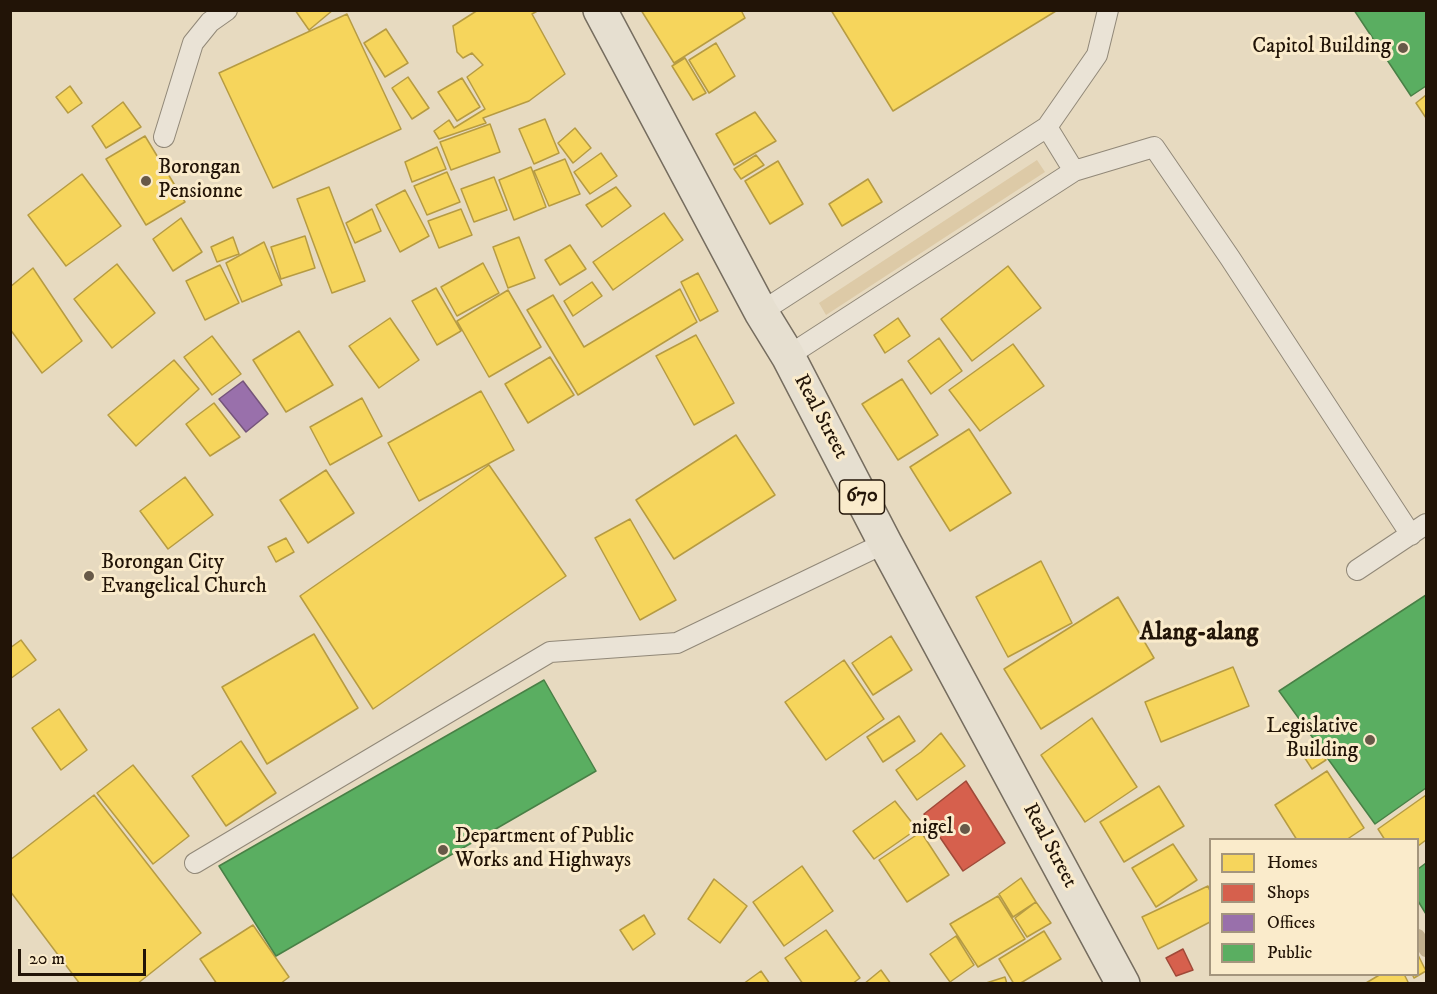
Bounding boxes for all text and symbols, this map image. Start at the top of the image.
place label: Capitol Building [1252,35,1391,61]
marker: Capitol Building [1396,41,1410,55]
place label: Borongan Pensionne [158,156,243,206]
marker: Borongan Pensionne [139,174,153,188]
street label: Real Street [787,370,853,464]
road number: 670 [840,480,884,514]
place label: Borongan City Evangelical Church [101,551,267,601]
marker: Borongan City Evangelical Church [82,569,96,583]
district label: Alang-alang [1140,620,1258,648]
place label: Legislative Building [1266,715,1358,765]
marker: Legislative Building [1363,733,1377,747]
street label: Real Street [1016,799,1082,893]
place label: nigel [911,816,953,842]
marker: nigel [958,822,972,836]
place label: Department of Public Works and Highways [455,825,634,875]
legend [1209,838,1419,976]
marker: Department of Public Works and Highways [436,843,450,857]
text: Homes [1267,852,1318,874]
text: Shops [1267,882,1310,904]
text: Offices [1267,912,1315,934]
scale bar [21,937,148,975]
text: Public [1267,942,1312,964]
text: 20 m [29,948,65,970]

